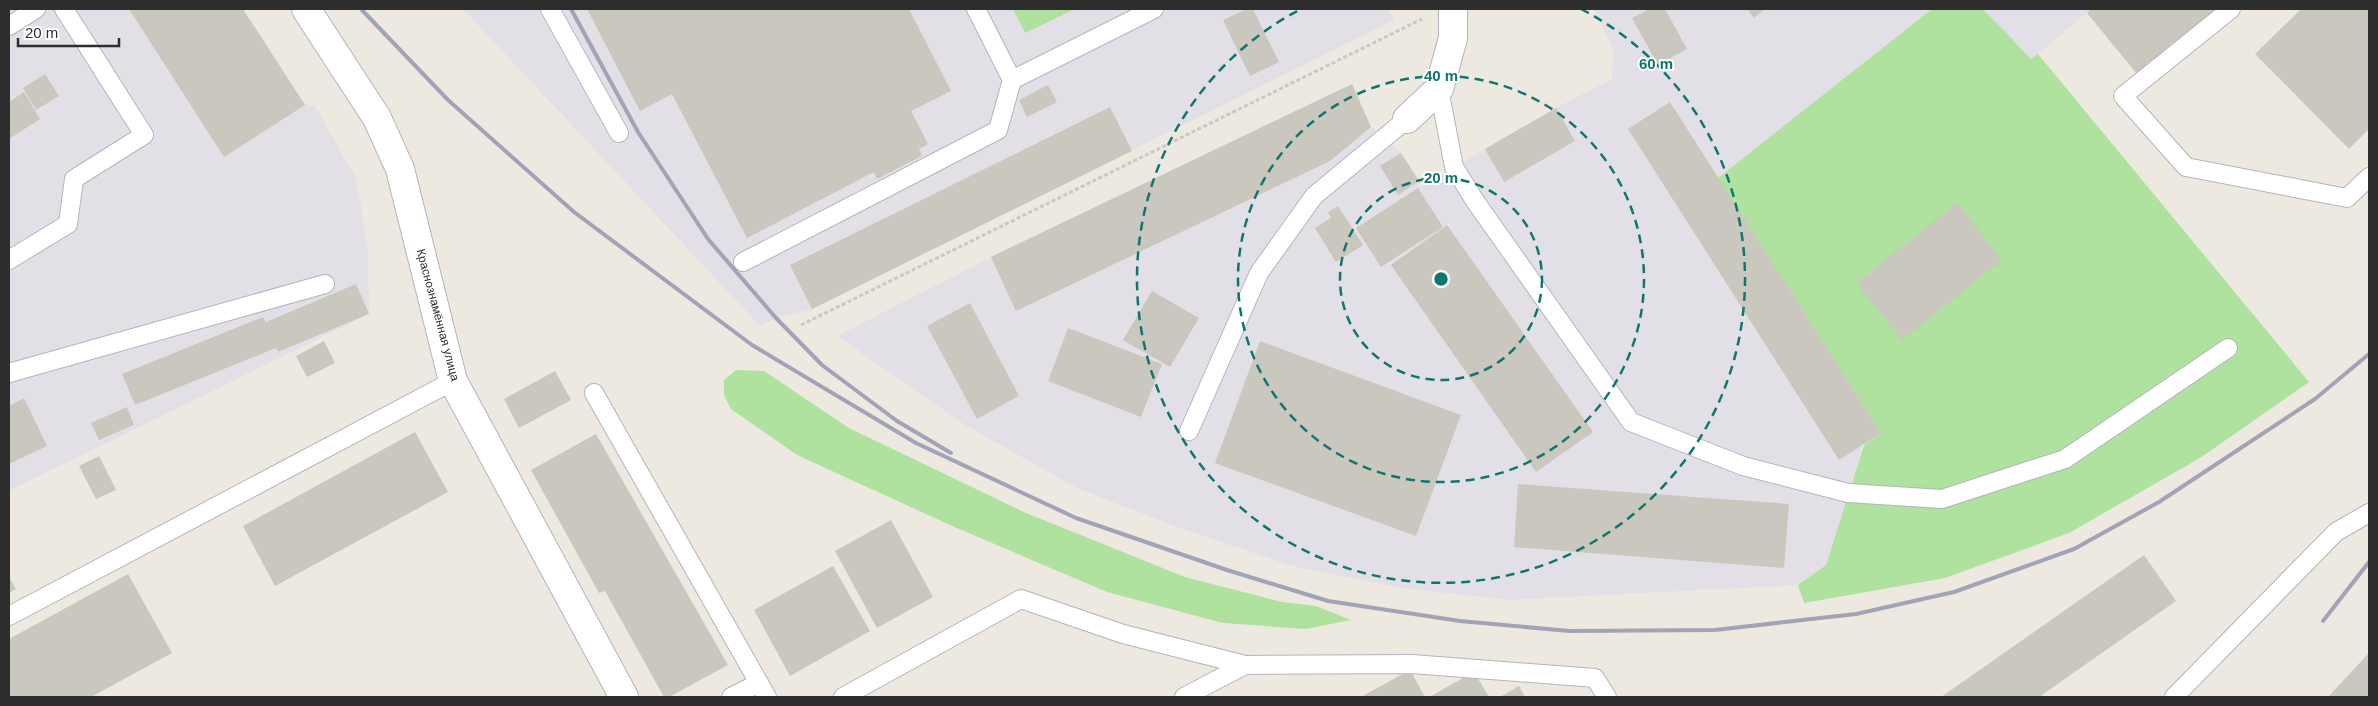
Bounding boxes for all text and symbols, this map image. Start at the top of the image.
scale bar [18,15,119,47]
text: 20 m [25,24,58,41]
text: 60 m [1639,55,1673,72]
text: 40 m [1424,67,1458,84]
text: 20 m [1424,169,1458,186]
street label: Краснознамённая улица [414,248,462,383]
centre of rings [1432,270,1450,288]

